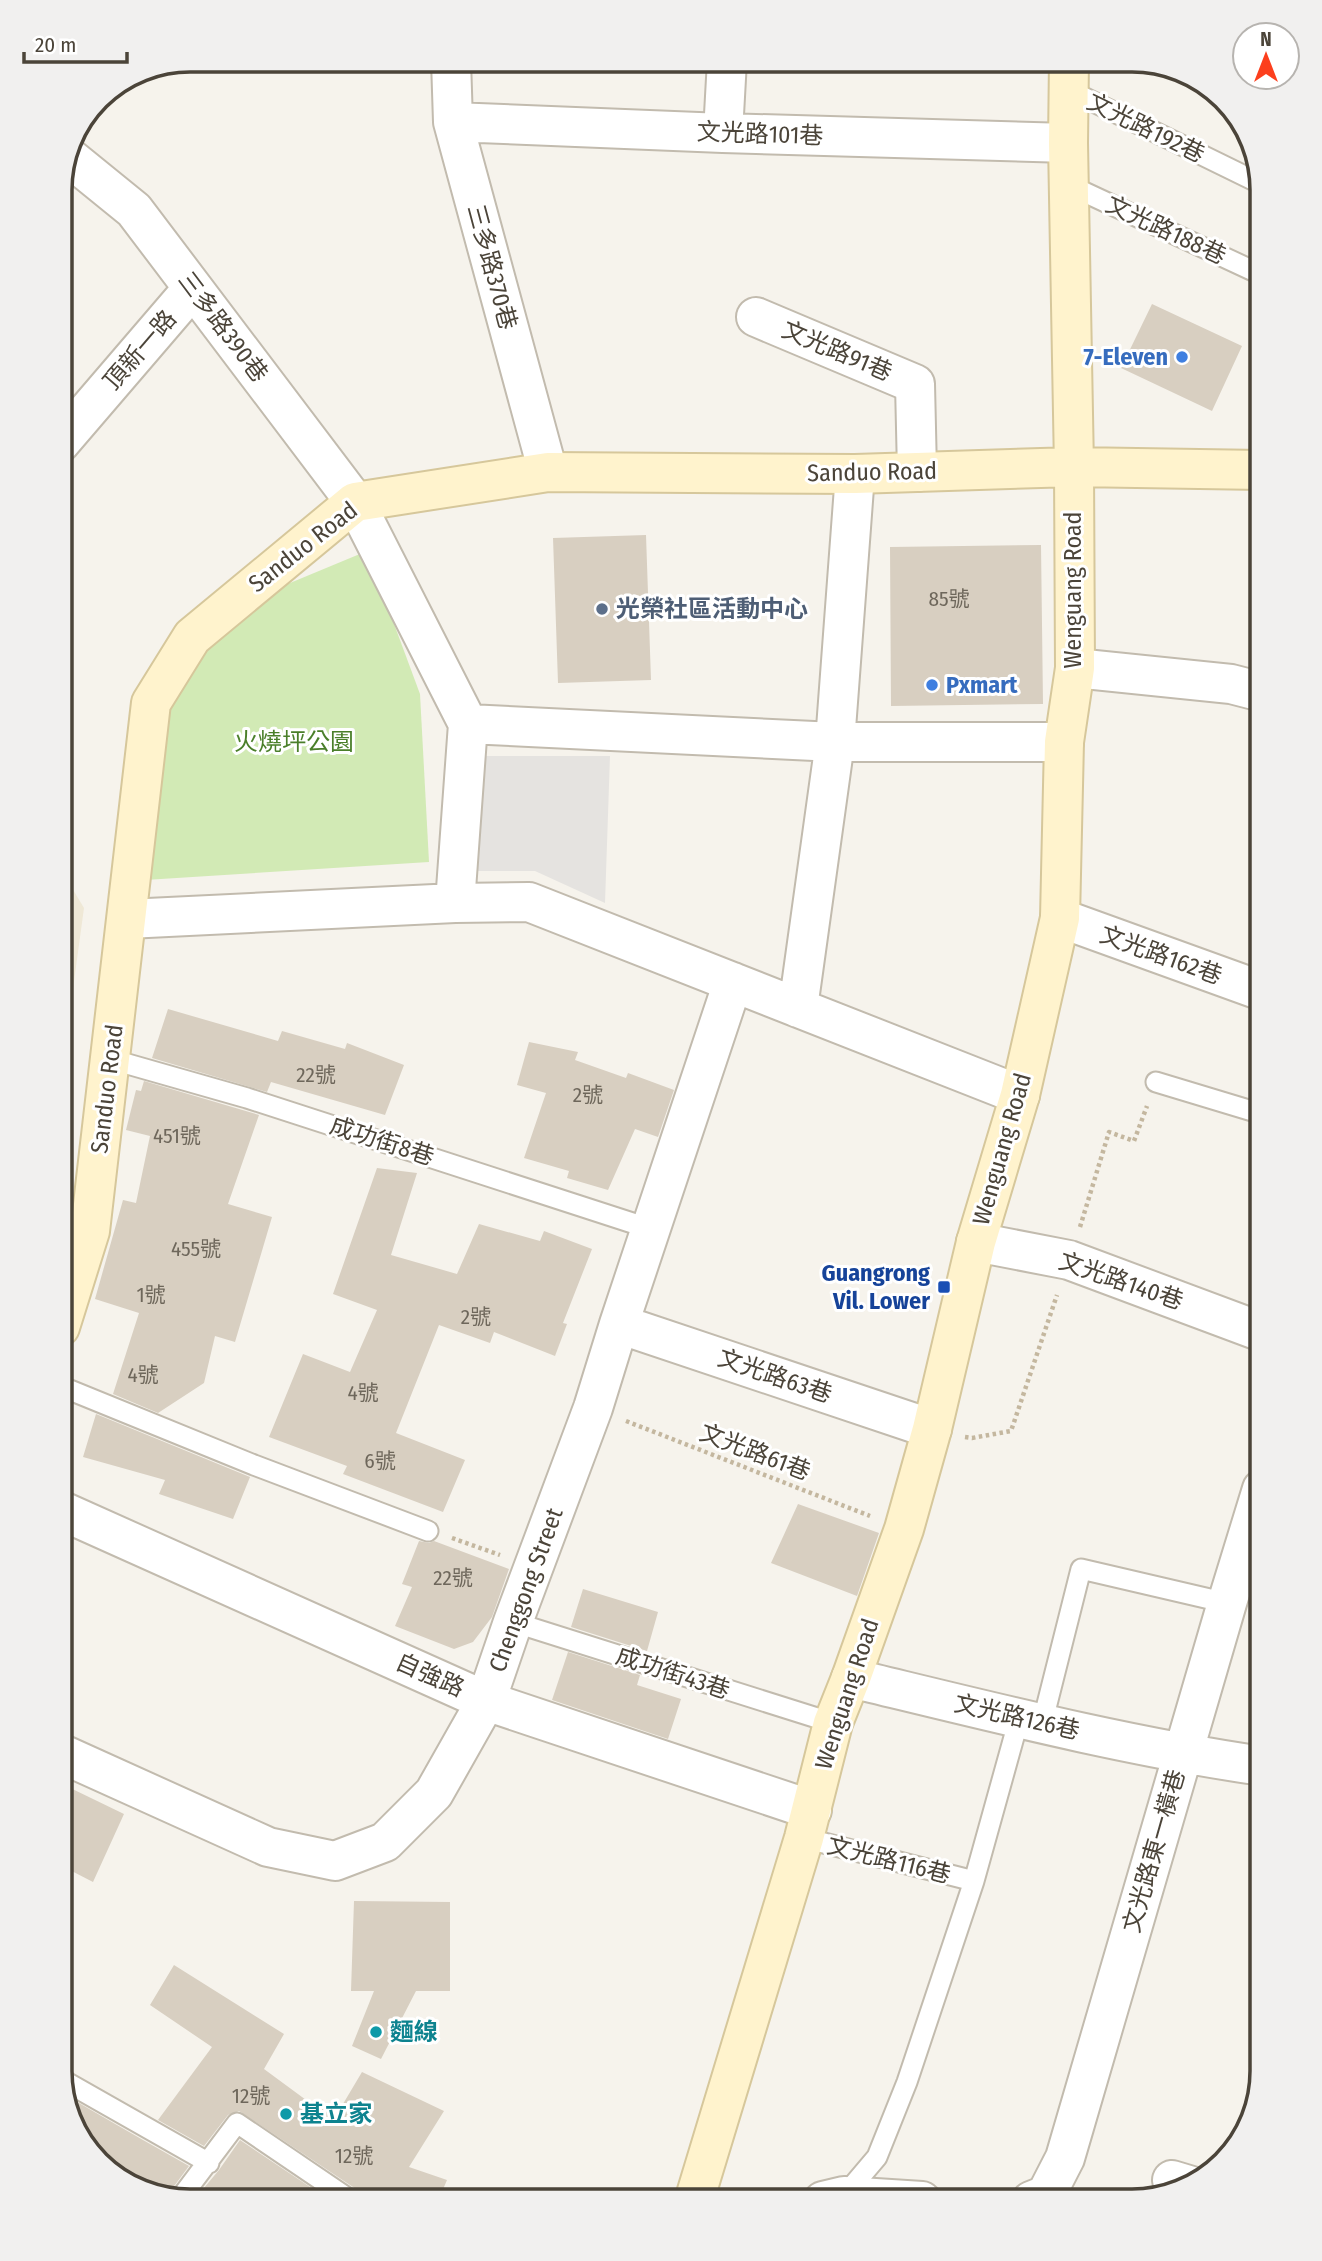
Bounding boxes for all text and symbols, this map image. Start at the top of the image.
scale bar [24,21,128,65]
north arrow [1231,21,1301,91]
text: N [1260,28,1272,51]
text: 20 m [35,32,76,58]
street label: 文光路192巷 [1083,88,1209,168]
street label: 文光路101巷 [696,118,824,150]
street label: 文光路188巷 [1101,190,1231,270]
street label: 三多路370巷 [462,201,522,333]
street label: 三多路390巷 [172,266,274,388]
street label: 頂新一路 [98,305,182,395]
street label: 文光路91巷 [778,315,896,387]
place label: 7-Eleven [1083,343,1168,371]
marker: 7-Eleven [1174,349,1190,365]
street label: Sanduo Road [807,457,937,487]
street label: Sanduo Road [243,496,363,598]
street label: Wenguang Road [1059,512,1087,668]
house number: 85號 [928,586,970,612]
place label: 光榮社區活動中心 [616,595,808,623]
marker: 光榮社區活動中心 [594,601,610,617]
place label: Pxmart [946,671,1018,699]
marker: Pxmart [924,677,940,693]
park label: 火燒坪公園 [234,728,354,756]
street label: 文光路162巷 [1096,920,1226,990]
street label: Sanduo Road [85,1023,129,1155]
house number: 22號 [296,1062,336,1088]
street label: Wenguang Road [967,1070,1037,1228]
house number: 2號 [573,1082,603,1108]
street label: 成功街8巷 [326,1111,438,1171]
house number: 451號 [153,1123,201,1149]
house number: 455號 [171,1236,221,1262]
street label: 文光路140巷 [1055,1247,1187,1315]
place label: Guangrong Vil. Lower [822,1259,930,1315]
marker: Guangrong Vil. Lower [936,1279,952,1295]
house number: 1號 [136,1282,166,1308]
house number: 2號 [461,1304,491,1330]
street label: 文光路63巷 [714,1343,836,1409]
house number: 4號 [127,1362,159,1388]
house number: 4號 [347,1380,379,1406]
street label: 文光路61巷 [696,1418,814,1486]
house number: 6號 [364,1448,396,1474]
street label: Chenggong Street [483,1504,569,1676]
house number: 22號 [433,1565,473,1591]
street label: Wenguang Road [809,1615,885,1773]
street label: 成功街43巷 [613,1641,733,1705]
street label: 自強路 [391,1648,469,1702]
street label: 文光路126巷 [952,1689,1082,1745]
street label: 文光路東一橫巷 [1117,1766,1191,1936]
street label: 文光路116巷 [824,1831,954,1889]
place label: 麵線 [390,2018,438,2046]
marker: 麵線 [368,2024,384,2040]
house number: 12號 [232,2083,270,2109]
place label: 基立家 [300,2100,372,2128]
marker: 基立家 [278,2106,294,2122]
house number: 12號 [335,2143,373,2169]

